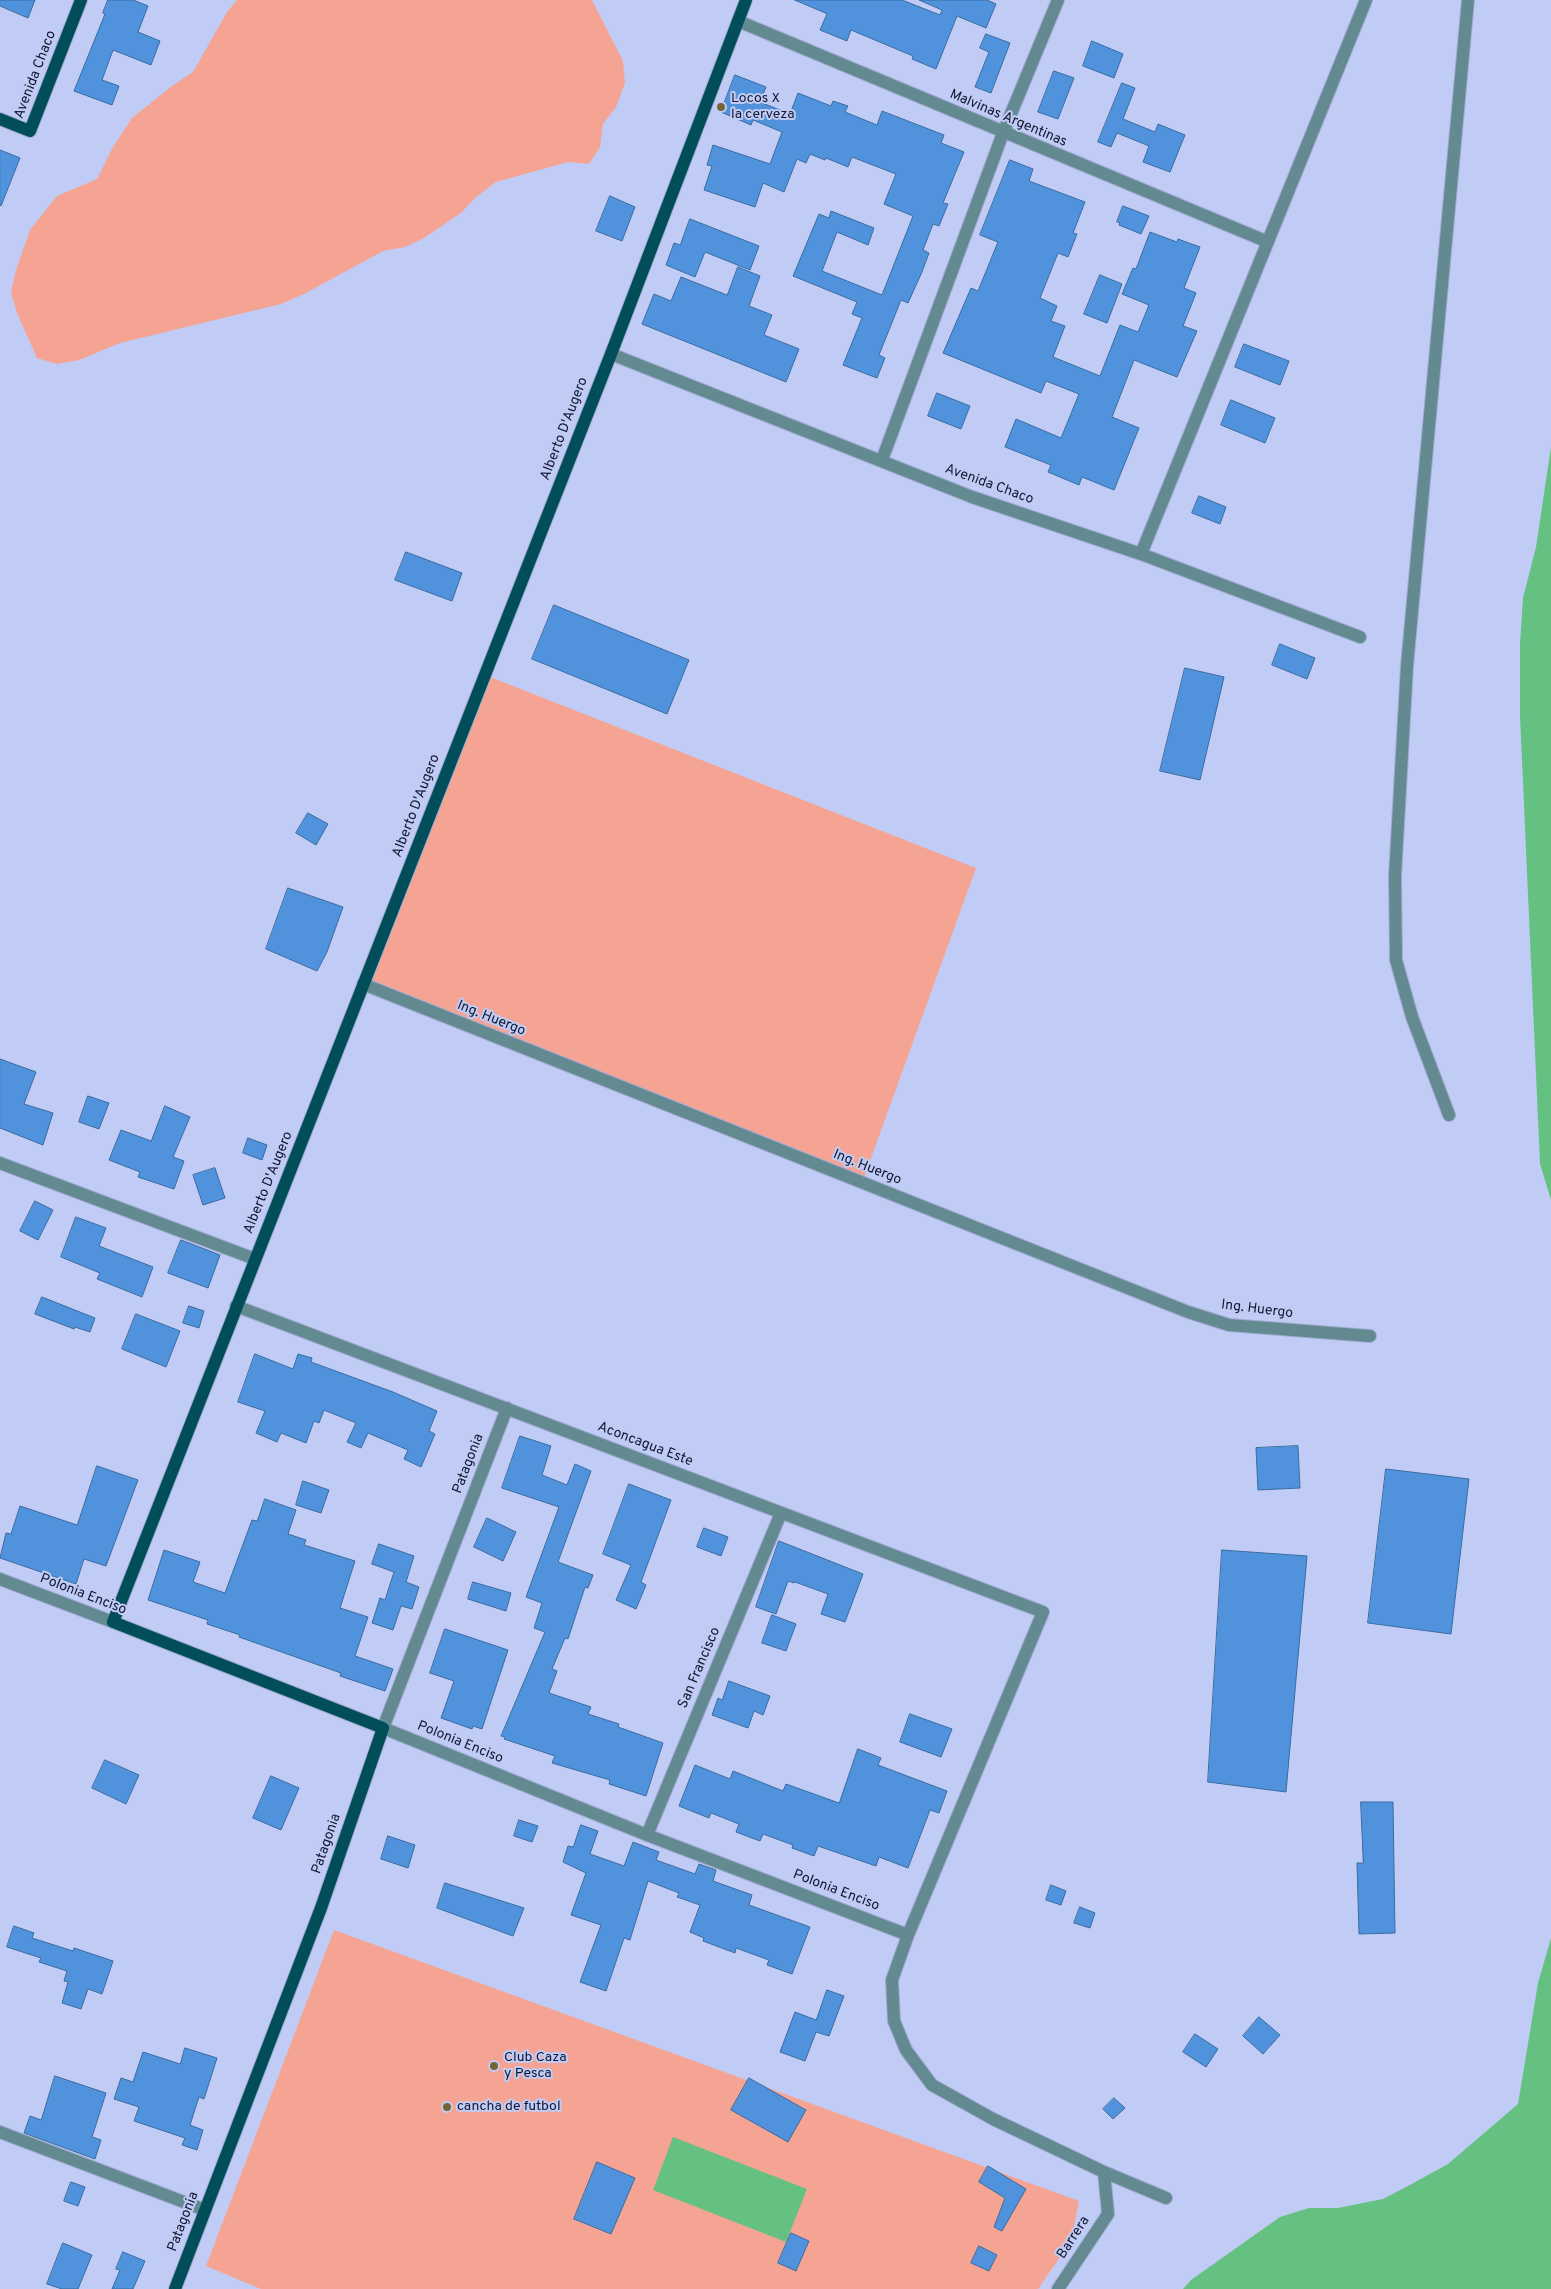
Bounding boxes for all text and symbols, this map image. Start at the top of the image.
street label: Avenida Chaco [11,29,61,121]
street label: Malvinas Argentinas [947,87,1069,151]
place label: Locos X la cerveza [731,91,795,124]
marker: Locos X la cerveza [715,101,727,113]
street label: Alberto D'Augero [538,375,592,483]
street label: Avenida Chaco [942,461,1036,509]
street label: Alberto D'Augero [390,752,444,860]
street label: Ing. Huergo [454,998,528,1040]
street label: Alberto D'Augero [241,1129,297,1237]
street label: Ing. Huergo [830,1147,904,1189]
street label: Ing. Huergo [1220,1297,1294,1323]
street label: Aconcagua Este [595,1419,695,1471]
street label: Patagonia [450,1432,488,1496]
street label: Polonia Enciso [37,1571,129,1619]
street label: San Francisco [675,1625,725,1711]
street label: Polonia Enciso [414,1718,506,1768]
street label: Patagonia [309,1812,345,1876]
street label: Polonia Enciso [790,1867,882,1915]
place label: Club Caza y Pesca [504,2050,567,2082]
marker: Club Caza y Pesca [488,2060,500,2072]
place label: cancha de futbol [457,2099,561,2115]
marker: cancha de futbol [441,2101,453,2113]
street label: Patagonia [165,2190,203,2254]
street label: Barrera [1054,2213,1094,2263]

